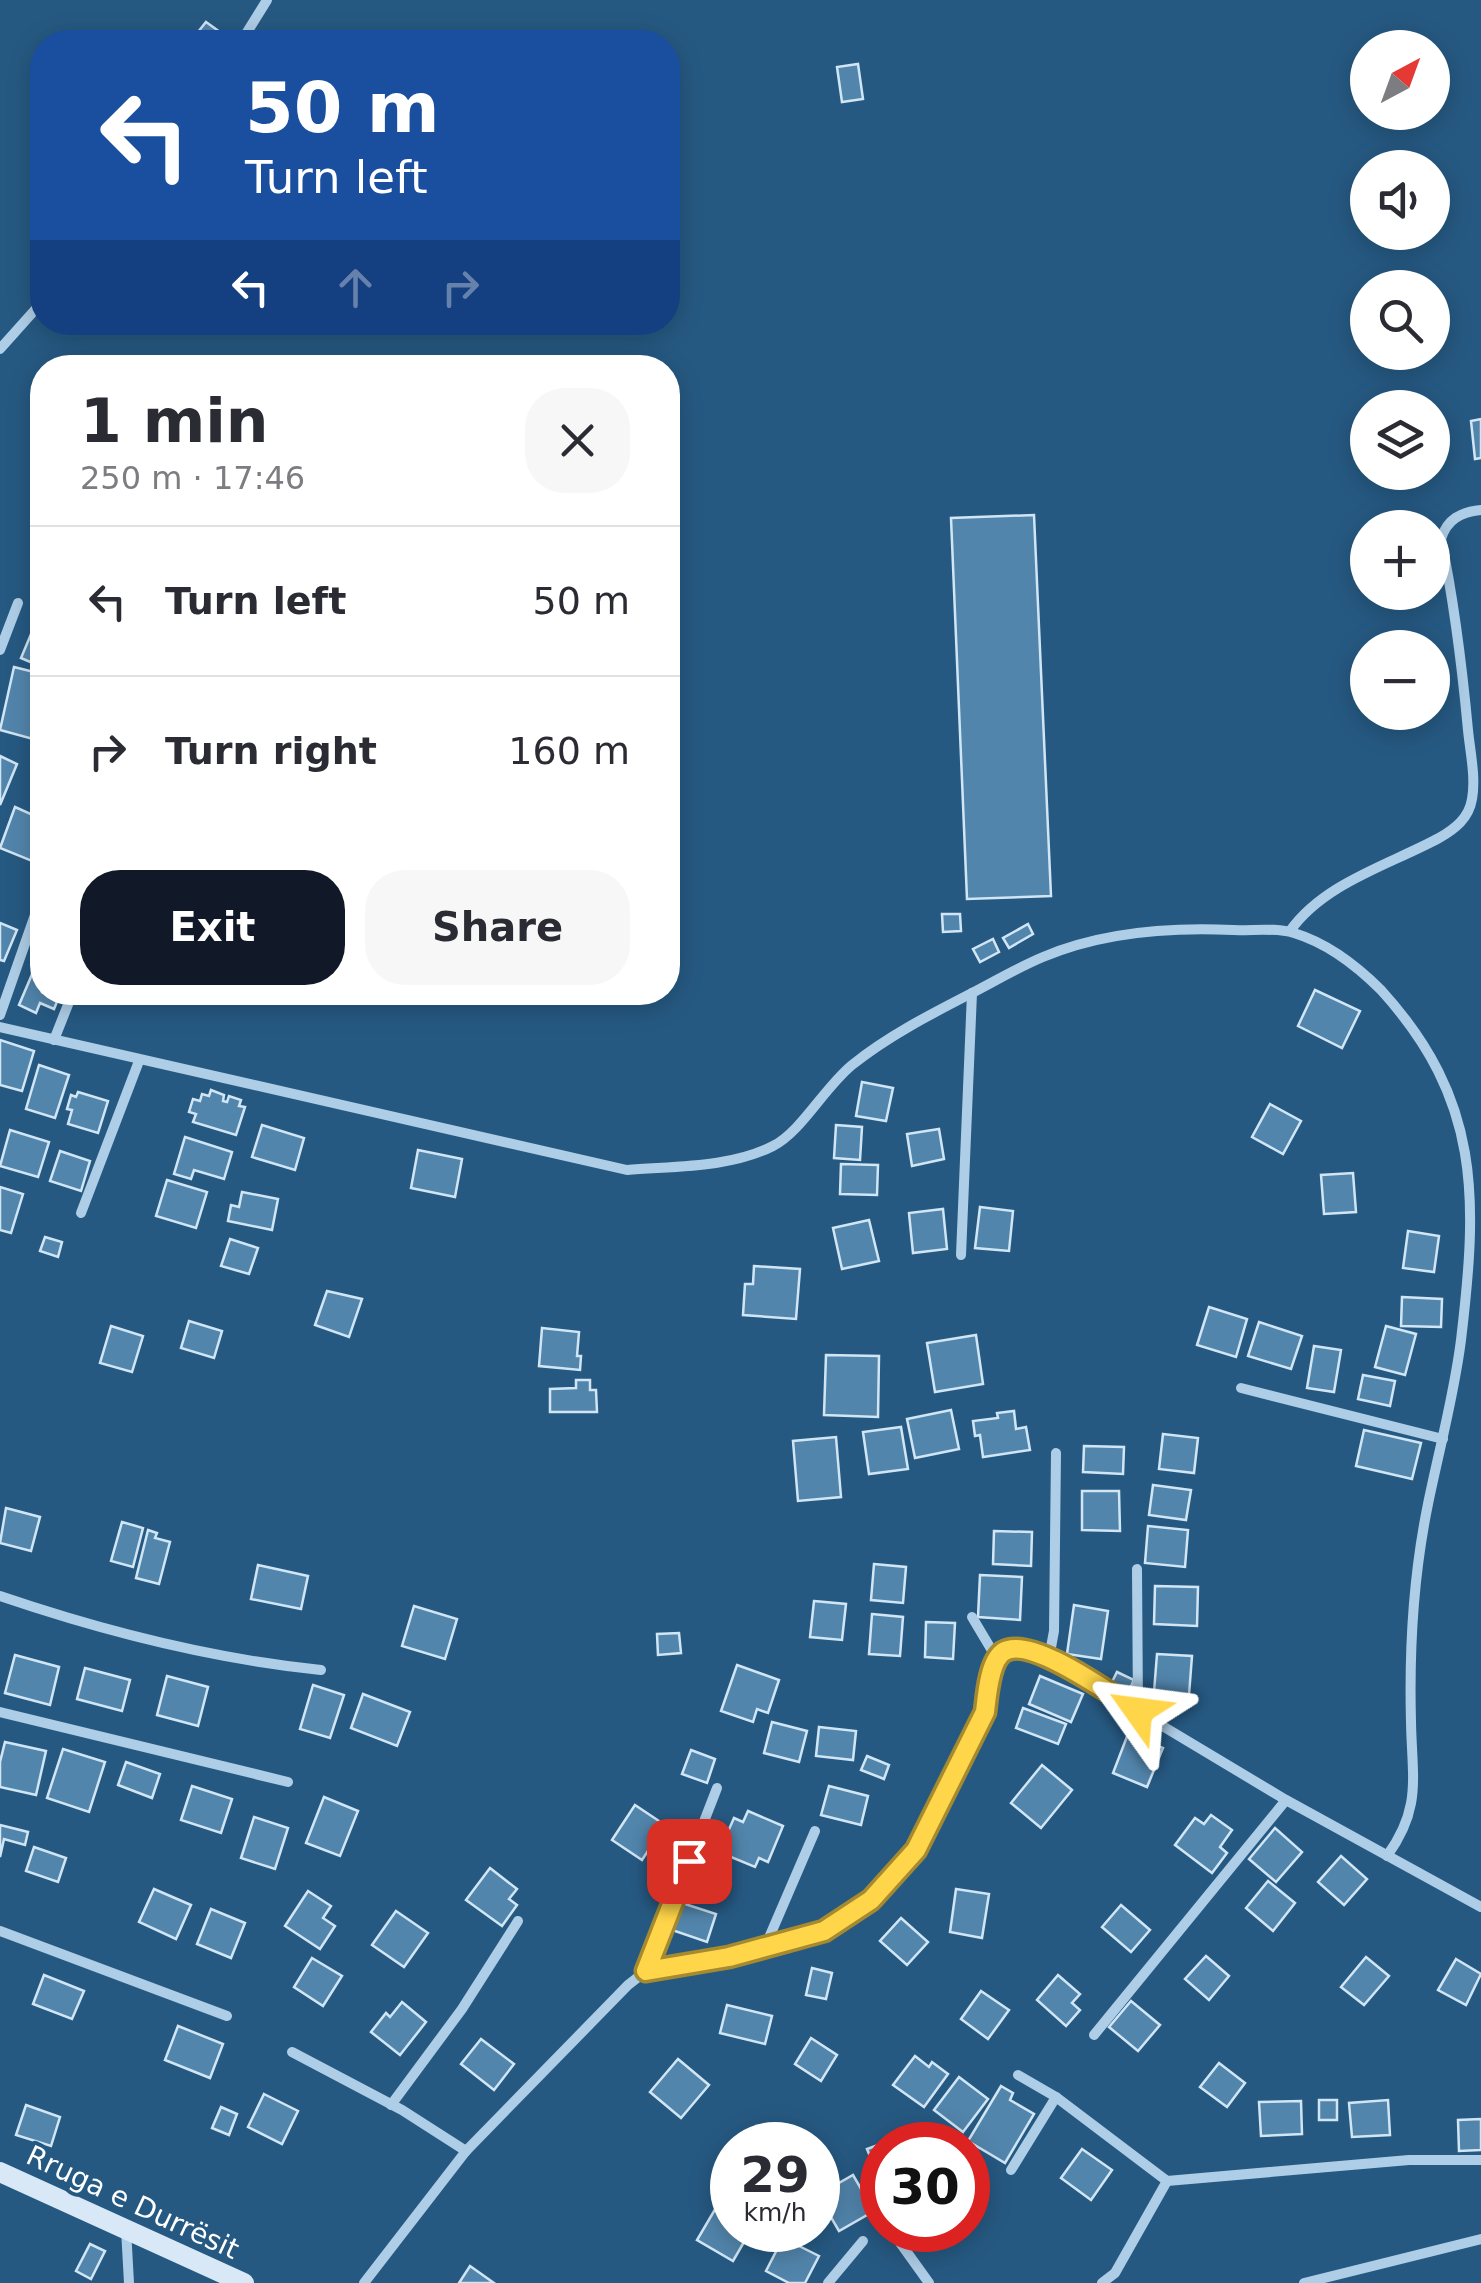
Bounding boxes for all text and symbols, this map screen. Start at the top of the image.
north arrow [1350,30,1450,130]
map controls [1350,30,1450,730]
text: 50 m [245,67,440,149]
icon: left [80,70,210,200]
button: sound [1350,150,1450,250]
text: Turn left [245,151,428,204]
icon: left [223,260,278,315]
icon: ahead [328,260,383,315]
icon: right [433,260,488,315]
button: search [1350,270,1450,370]
text: 1 min [80,386,268,456]
button: close [525,388,630,493]
button: layers [1350,390,1450,490]
text: 250 m · 17:46 [80,459,305,497]
button: + [1350,510,1450,610]
icon: left [80,574,135,629]
text: Turn left [165,579,346,623]
text: 50 m [533,579,630,623]
button: − [1350,630,1450,730]
icon: right [80,724,135,779]
text: Turn right [165,729,377,773]
text: 160 m [508,729,630,773]
button: Exit [80,870,345,985]
button: Share [365,870,630,985]
position arrow [1086,1659,1190,1763]
pin [647,1819,732,1904]
icon: arrive [662,1834,717,1889]
speed limit sign: 30 [860,2122,990,2252]
street label: Rruga e Durrësit [21,2139,244,2266]
text: 29 [740,2146,810,2204]
text: km/h [743,2198,807,2227]

